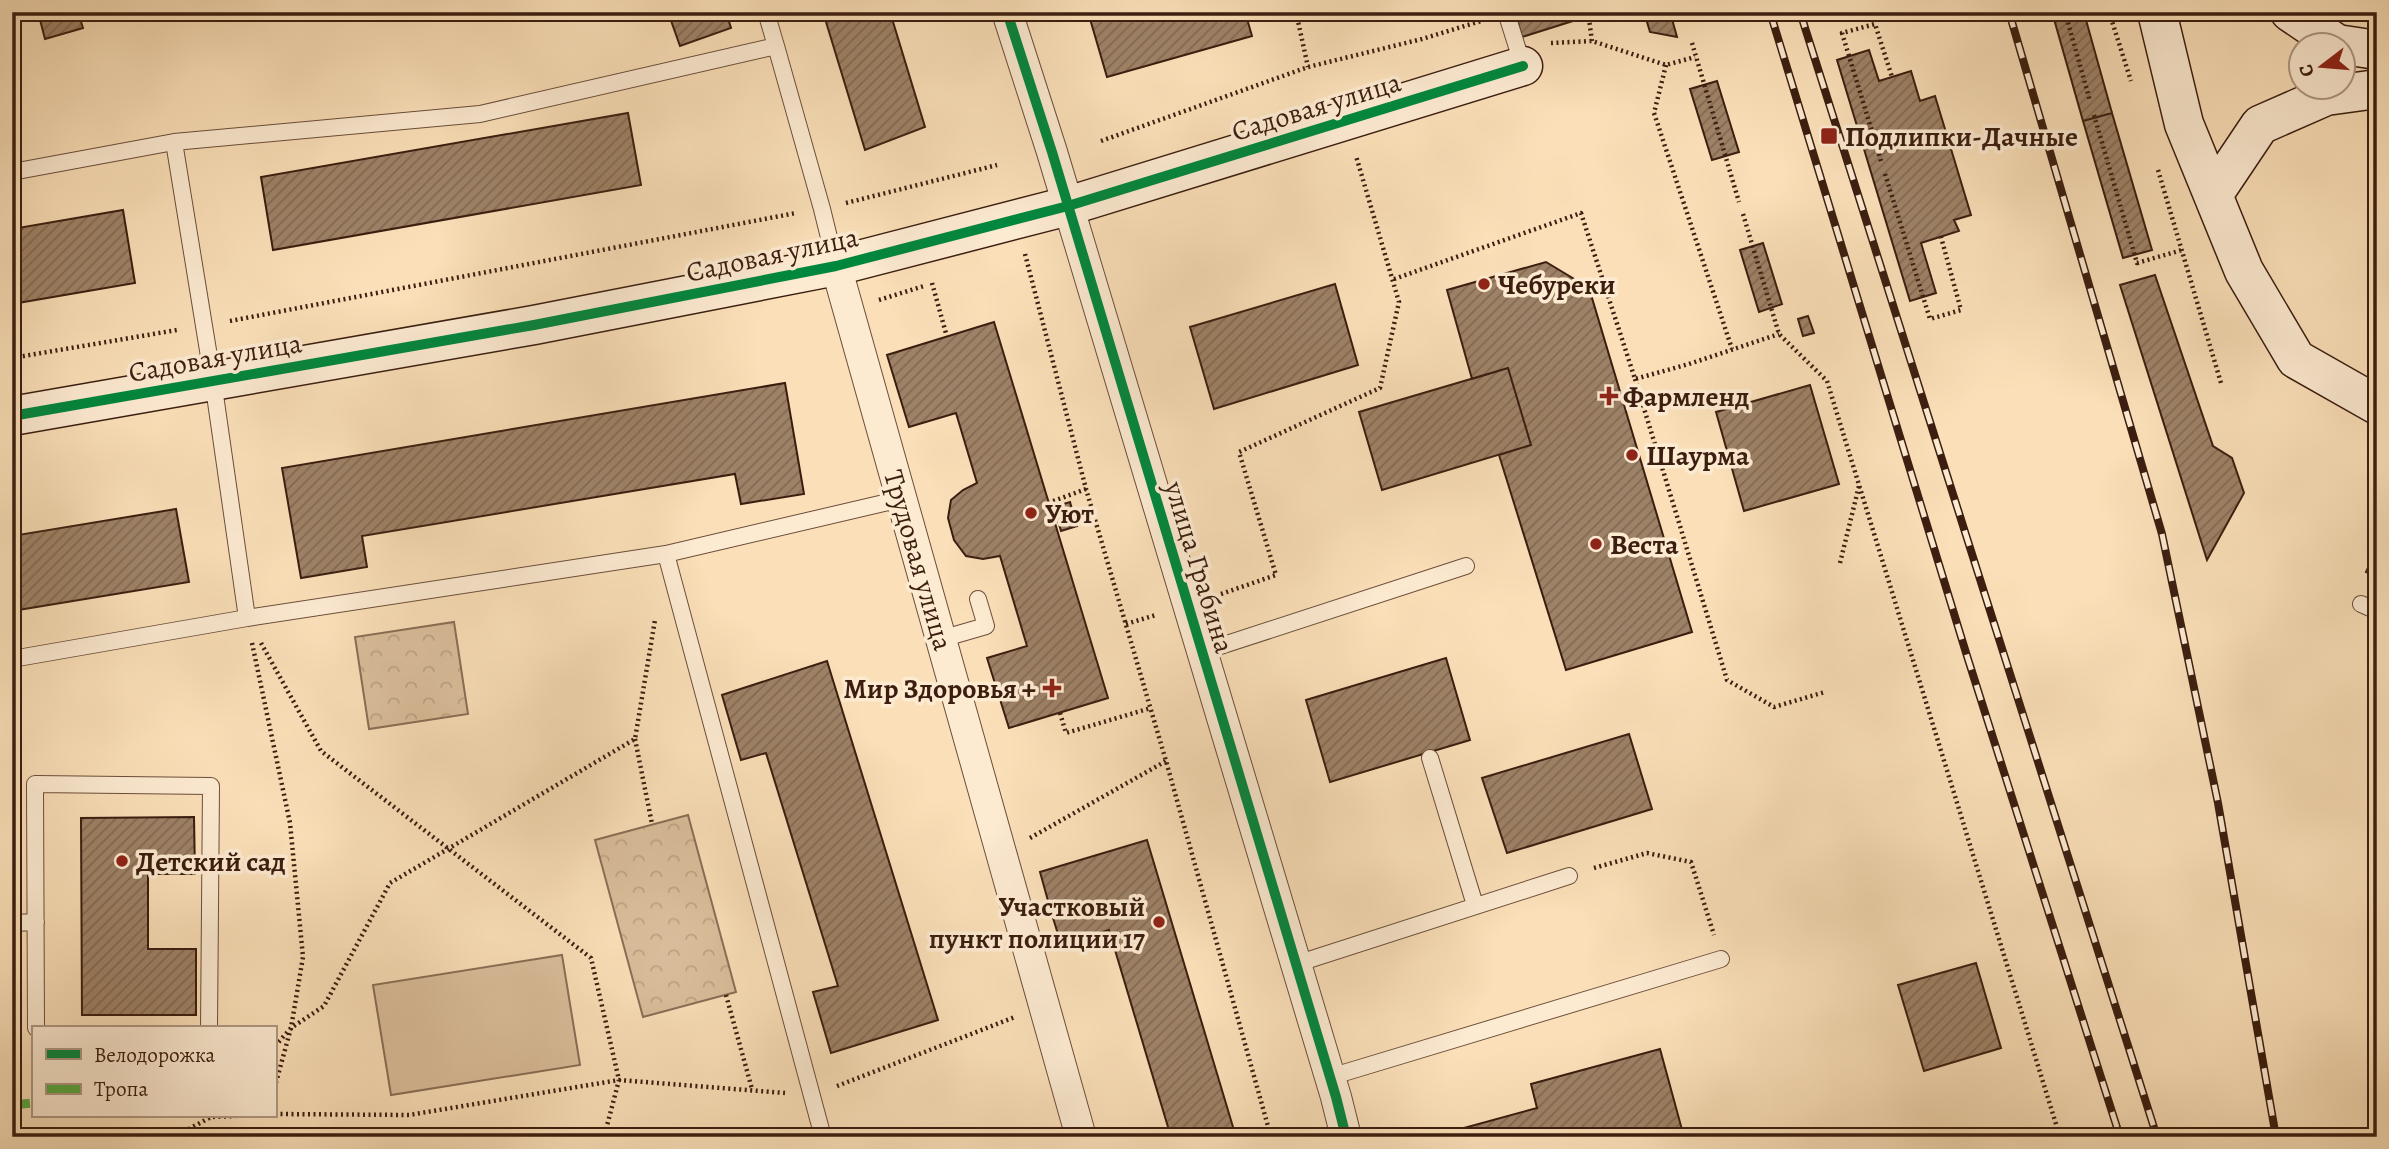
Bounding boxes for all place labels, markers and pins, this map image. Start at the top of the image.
place label: Подлипки-Дачные [1845,118,2078,156]
marker: Подлипки-Дачные [1819,126,1839,146]
place label: Чебуреки [1498,266,1616,304]
marker: Чебуреки [1476,276,1492,292]
place label: Фармленд [1623,378,1749,416]
marker: Фармленд [1601,388,1617,404]
place label: Шаурма [1646,437,1750,475]
marker: Шаурма [1624,447,1640,463]
place label: Уют [1045,495,1094,533]
marker: Уют [1023,505,1039,521]
place label: Веста [1610,526,1679,564]
marker: Веста [1588,536,1604,552]
place label: Мир Здоровья + [843,670,1036,708]
marker: Мир Здоровья + [1042,678,1062,698]
place label: Детский сад [136,843,286,881]
marker: Детский сад [114,853,130,869]
place label: Участковый пункт полиции 17 [929,888,1145,958]
marker: Участковый пункт полиции 17 [1151,914,1167,930]

